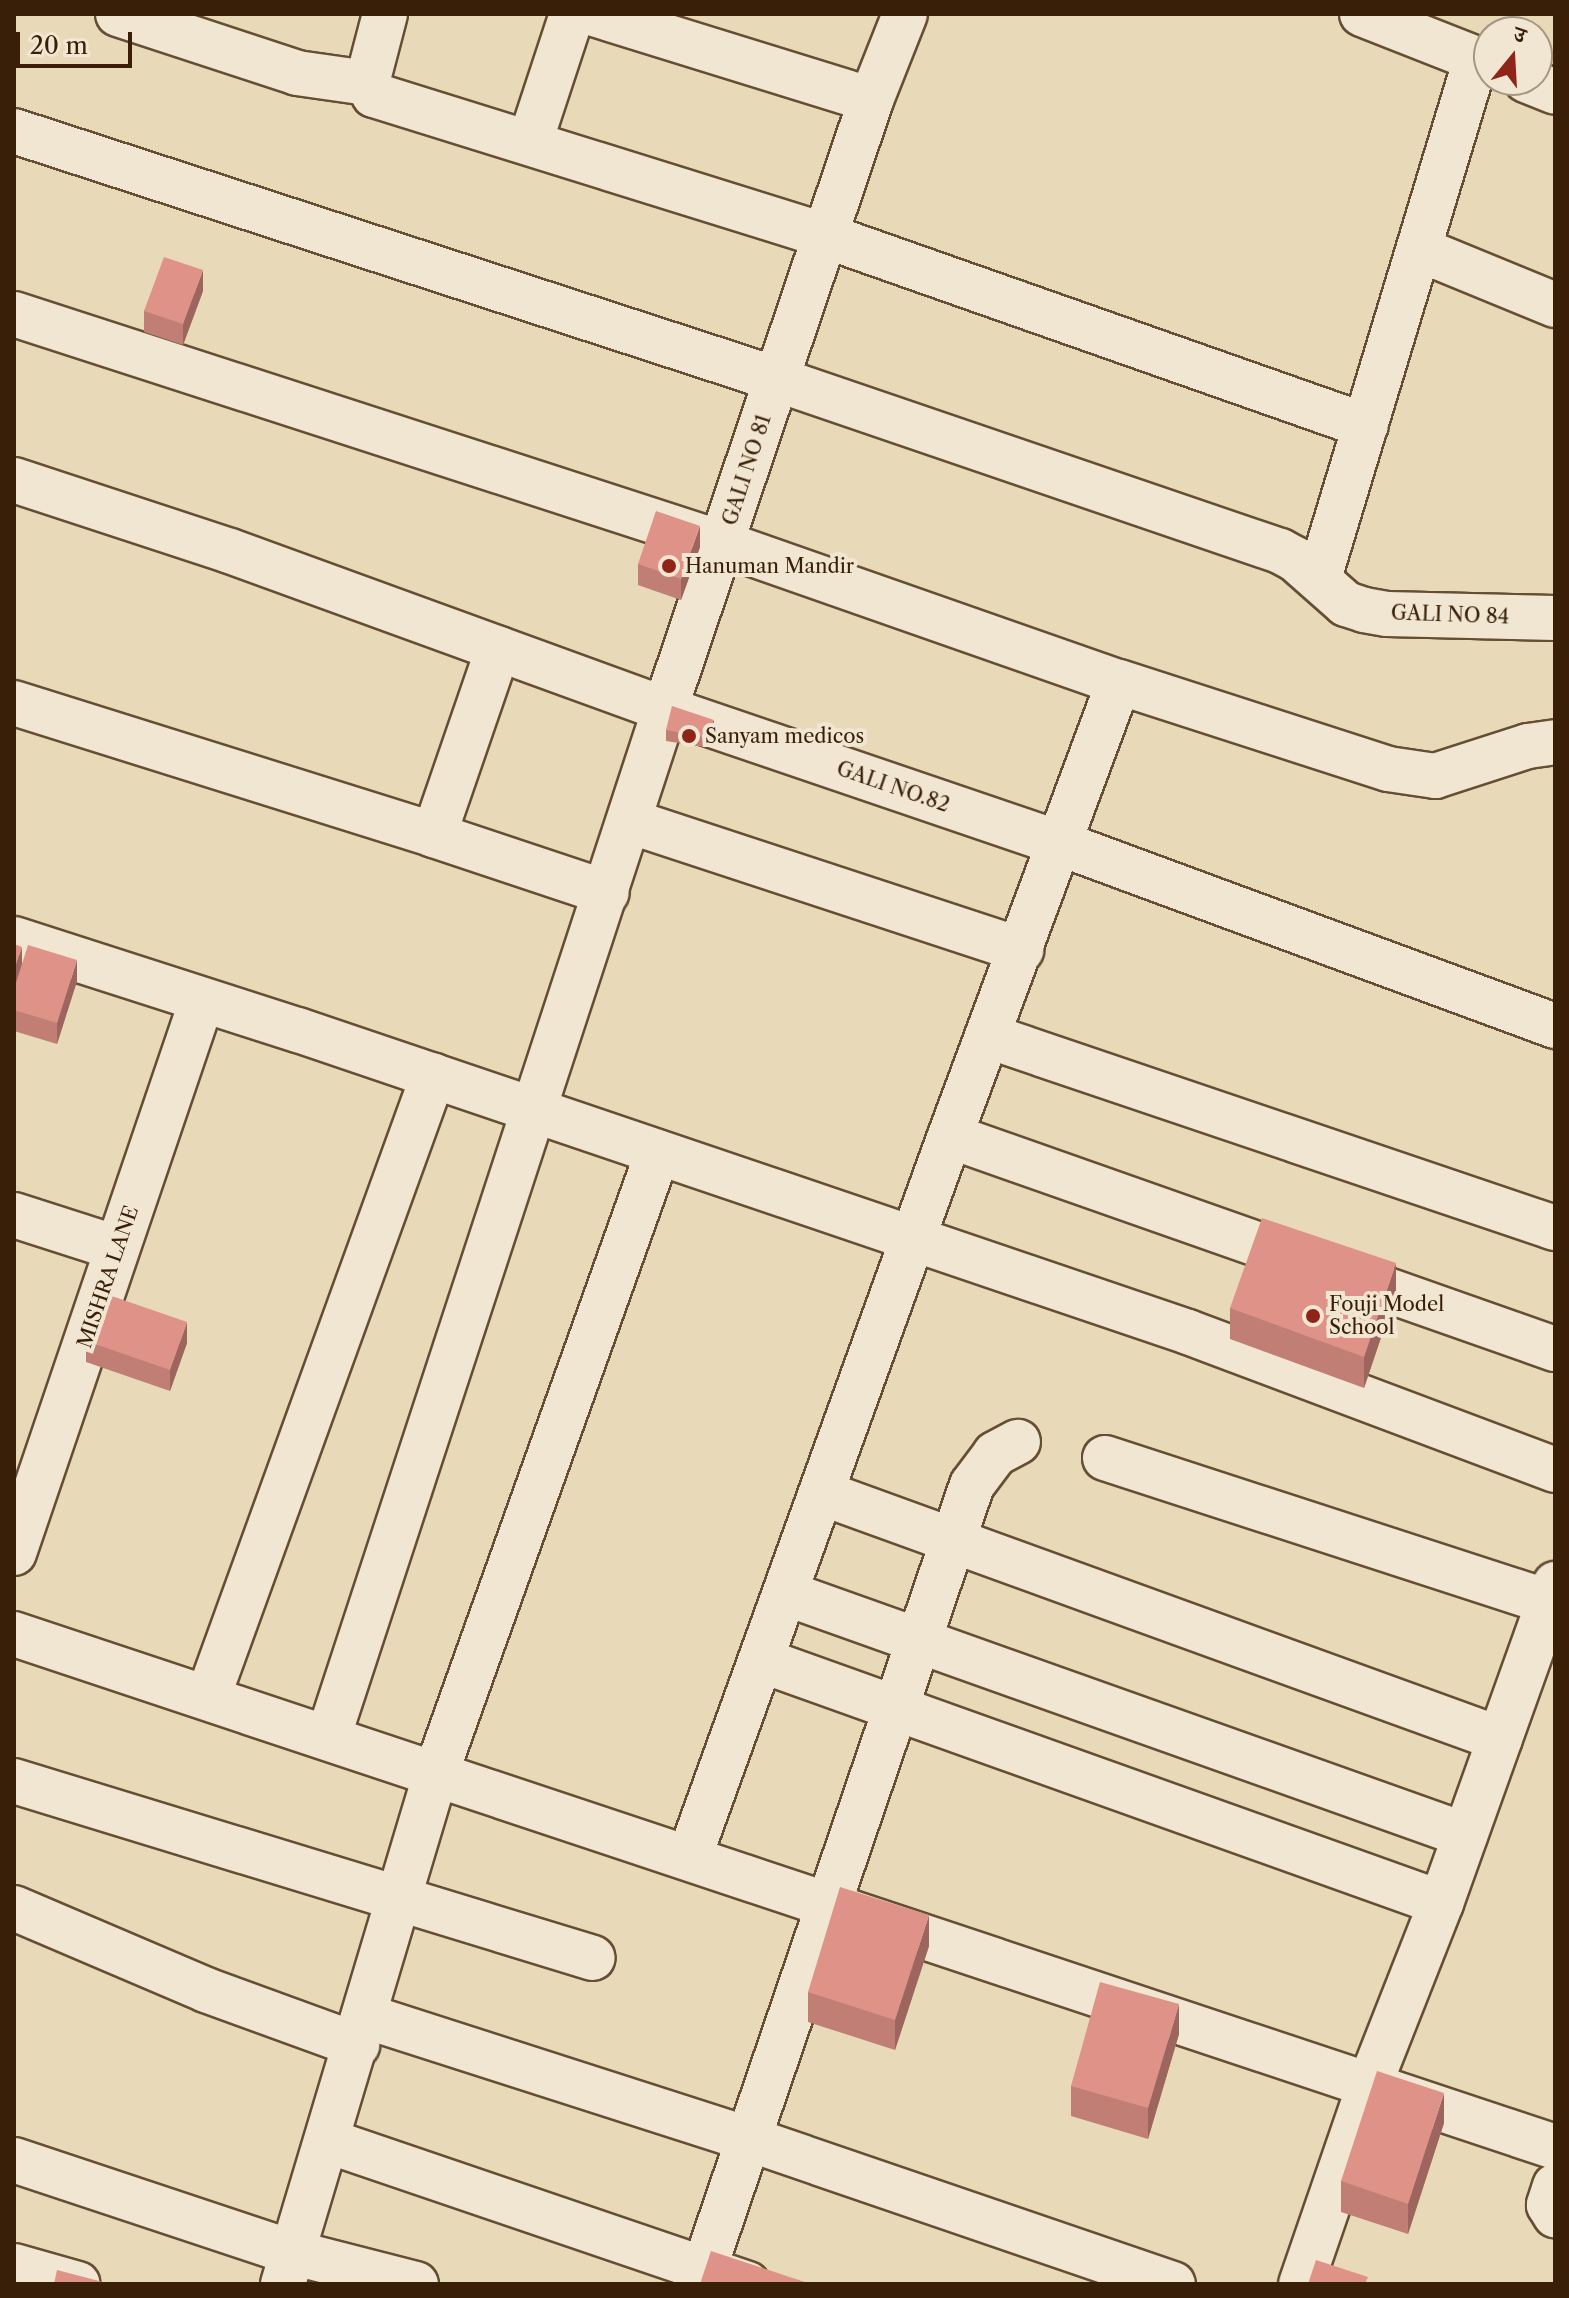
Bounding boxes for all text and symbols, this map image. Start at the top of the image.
scale bar [20,16,136,66]
north arrow [1473,16,1553,96]
text: उ [1510,20,1529,49]
text: 20 m [30,31,88,60]
street label: GALI NO 81 [718,412,776,528]
place label: Hanuman Mandir [685,554,854,578]
marker: Hanuman Mandir [660,557,678,575]
street label: GALI NO 84 [1390,601,1510,629]
place label: Sanyam medicos [705,724,864,748]
marker: Sanyam medicos [680,727,698,745]
street label: GALI NO.82 [833,756,953,818]
street label: MISHRA LANE [72,1202,144,1352]
place label: Fouji Model School [1329,1292,1444,1339]
marker: Fouji Model School [1304,1307,1322,1325]

